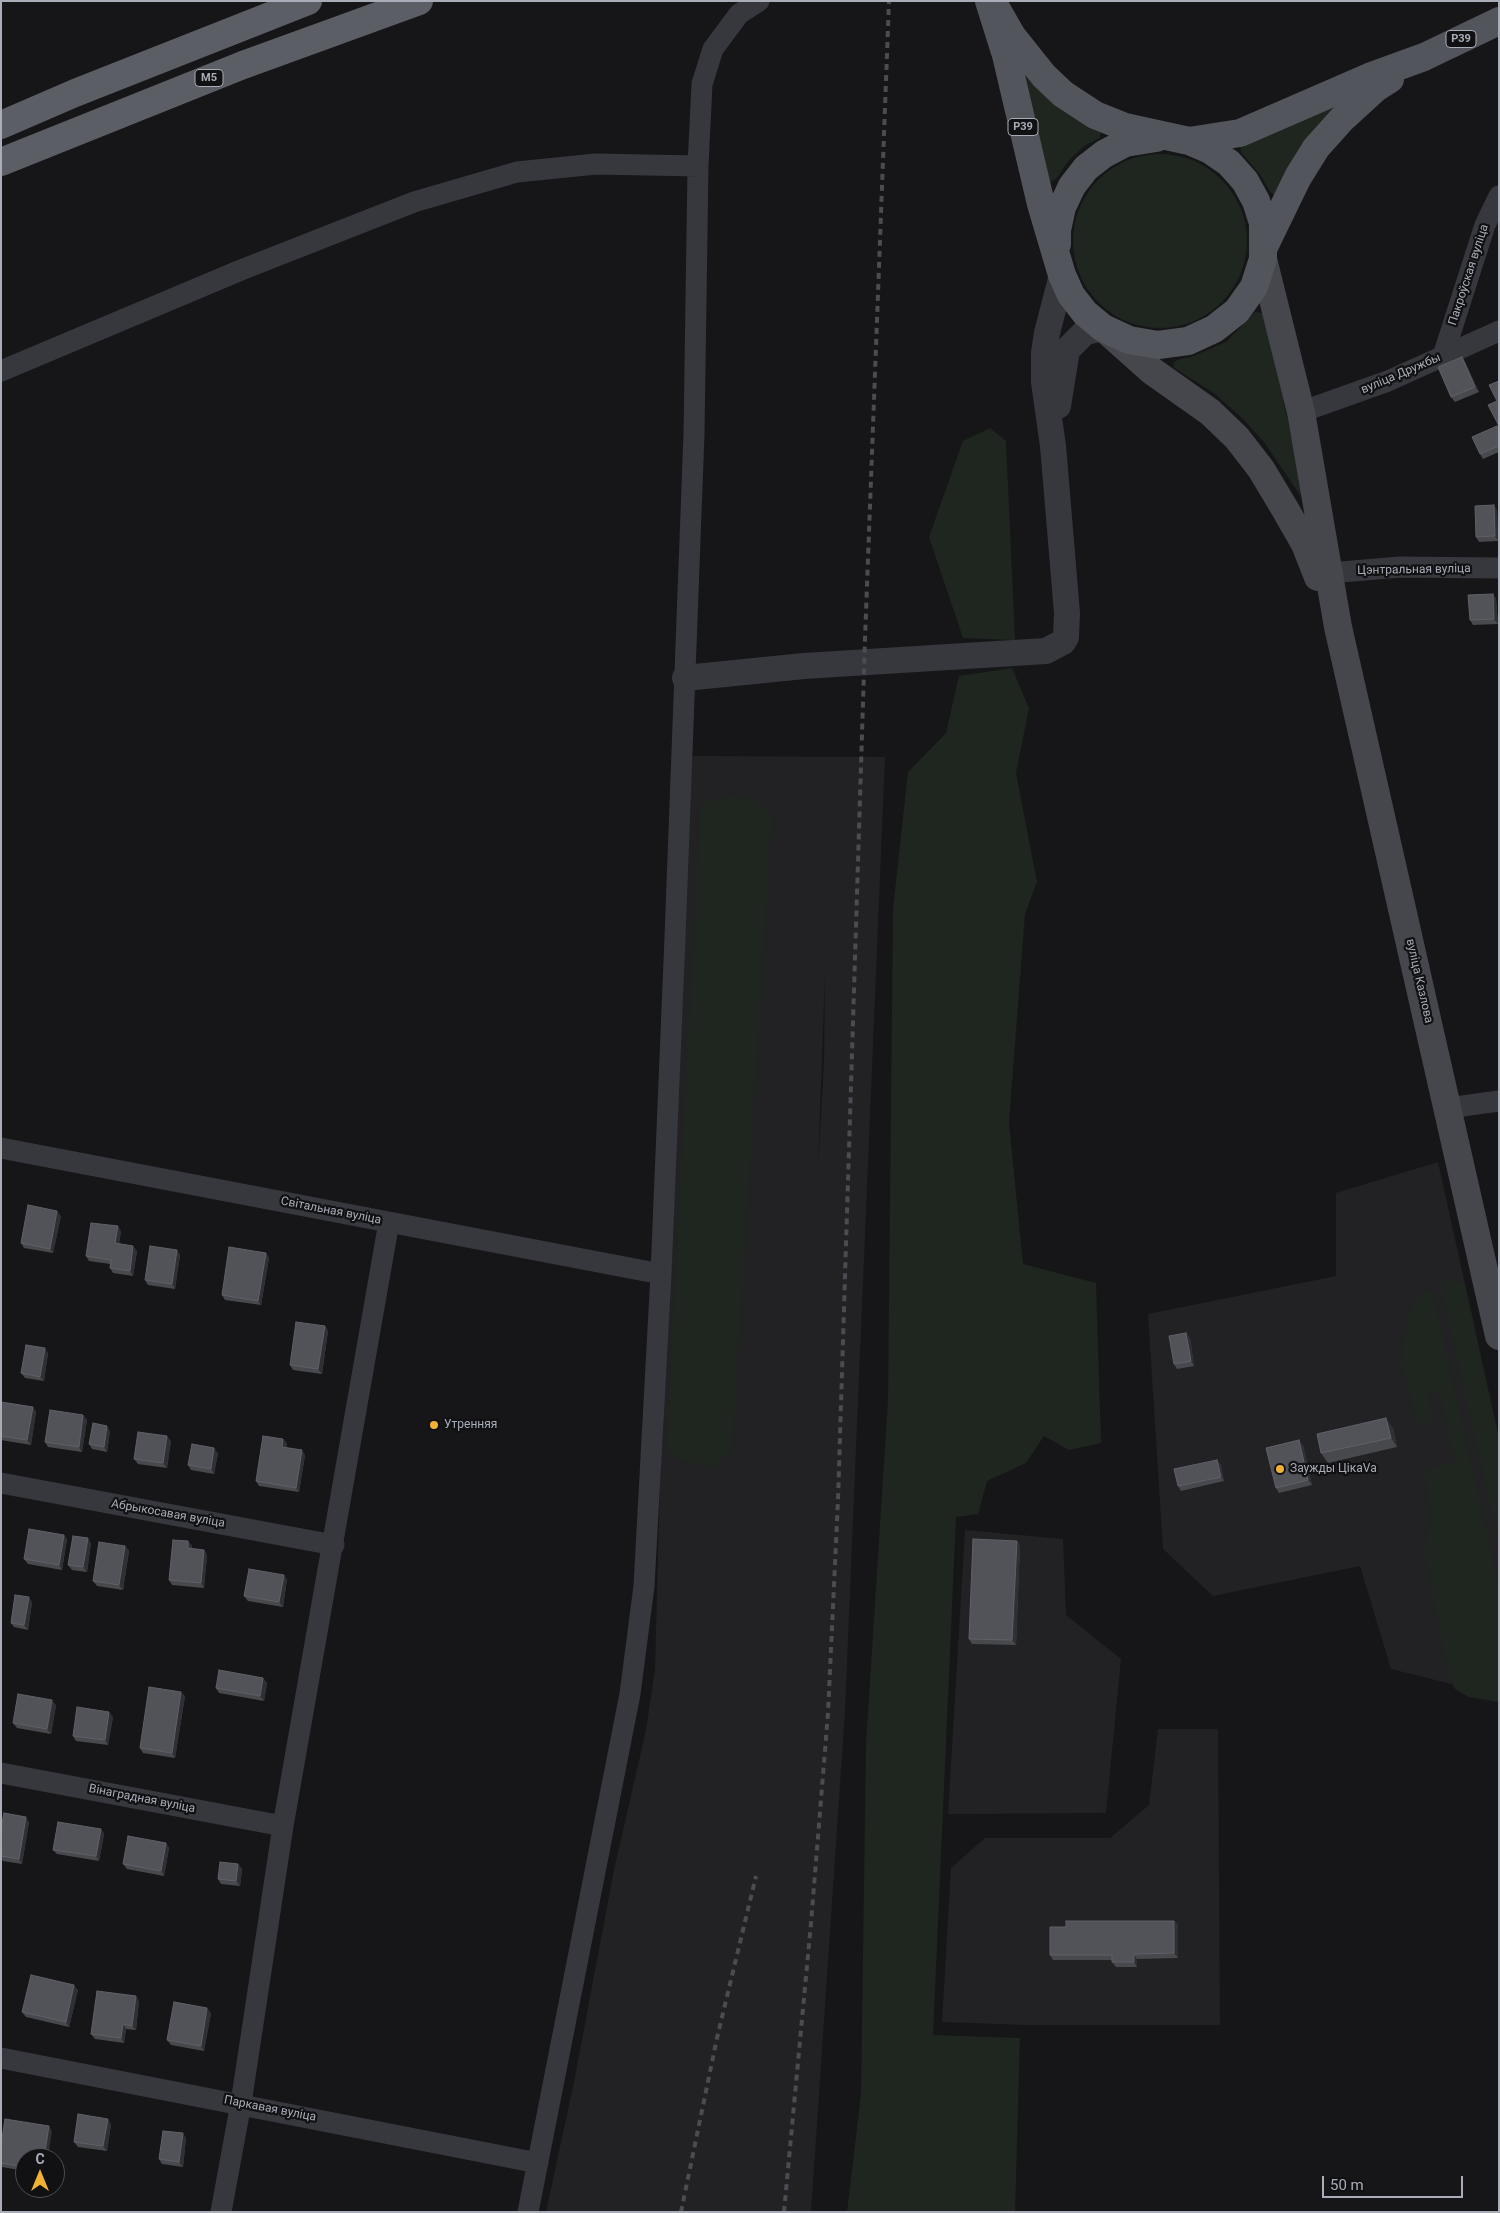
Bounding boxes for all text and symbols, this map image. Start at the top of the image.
road number: Р39 [1446,30,1476,48]
road number: М5 [195,70,223,86]
road number: Р39 [1008,118,1038,136]
street label: Пакроўская вуліца [1446,223,1492,327]
street label: вуліца Дружбы [1359,351,1443,397]
street label: Цэнтральная вуліца [1357,562,1471,578]
street label: вуліца Казлова [1402,937,1436,1025]
street label: Світальная вуліца [280,1194,382,1228]
place label: Утренняя [444,1418,497,1432]
marker: Утренняя [428,1419,440,1431]
place label: Заужды ЦікаVа [1290,1462,1377,1476]
marker: Заужды ЦікаVа [1274,1463,1286,1475]
street label: Абрыкосавая вуліца [110,1497,226,1531]
street label: Вінаградная вуліца [88,1782,196,1816]
street label: Паркавая вуліца [223,2093,317,2125]
north arrow [15,2148,65,2198]
text: С [35,2151,45,2167]
scale bar [1325,2166,1466,2198]
text: 50 m [1330,2176,1364,2194]

